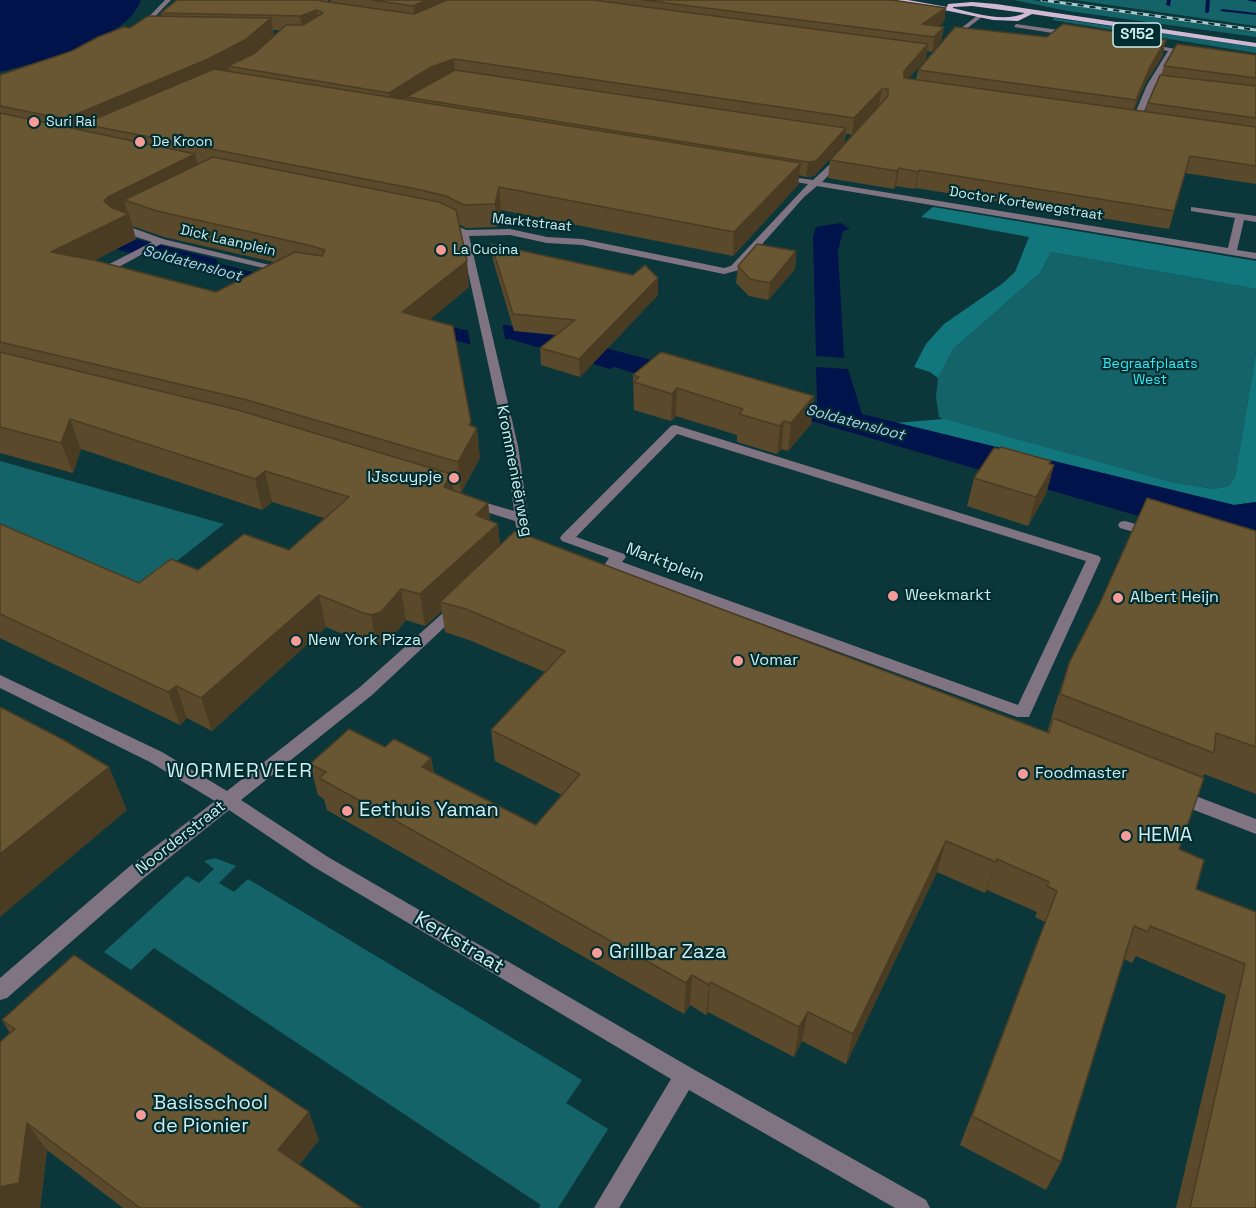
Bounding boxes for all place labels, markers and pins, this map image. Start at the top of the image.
place label: Suri Rai [46,114,96,130]
marker: Suri Rai [27,115,41,129]
place label: De Kroon [152,134,213,150]
marker: De Kroon [133,135,147,149]
place label: La Cucina [453,242,518,258]
marker: La Cucina [434,243,448,257]
place label: IJscuypje [367,468,442,488]
marker: IJscuypje [447,471,461,485]
place label: Weekmarkt [905,586,991,606]
place label: Albert Heijn [1130,588,1219,608]
marker: Weekmarkt [886,589,900,603]
marker: Albert Heijn [1111,591,1125,605]
place label: New York Pizza [308,631,421,651]
marker: New York Pizza [289,634,303,648]
place label: Vomar [750,651,798,671]
marker: Vomar [731,654,745,668]
place label: Foodmaster [1035,764,1127,784]
marker: Foodmaster [1016,767,1030,781]
place label: Eethuis Yaman [359,799,499,823]
marker: Eethuis Yaman [340,804,354,818]
place label: HEMA [1138,824,1192,848]
marker: HEMA [1119,829,1133,843]
place label: Grillbar Zaza [609,941,726,965]
marker: Grillbar Zaza [590,946,604,960]
place label: Basisschool de Pionier [153,1092,268,1139]
marker: Basisschool de Pionier [134,1108,148,1122]

